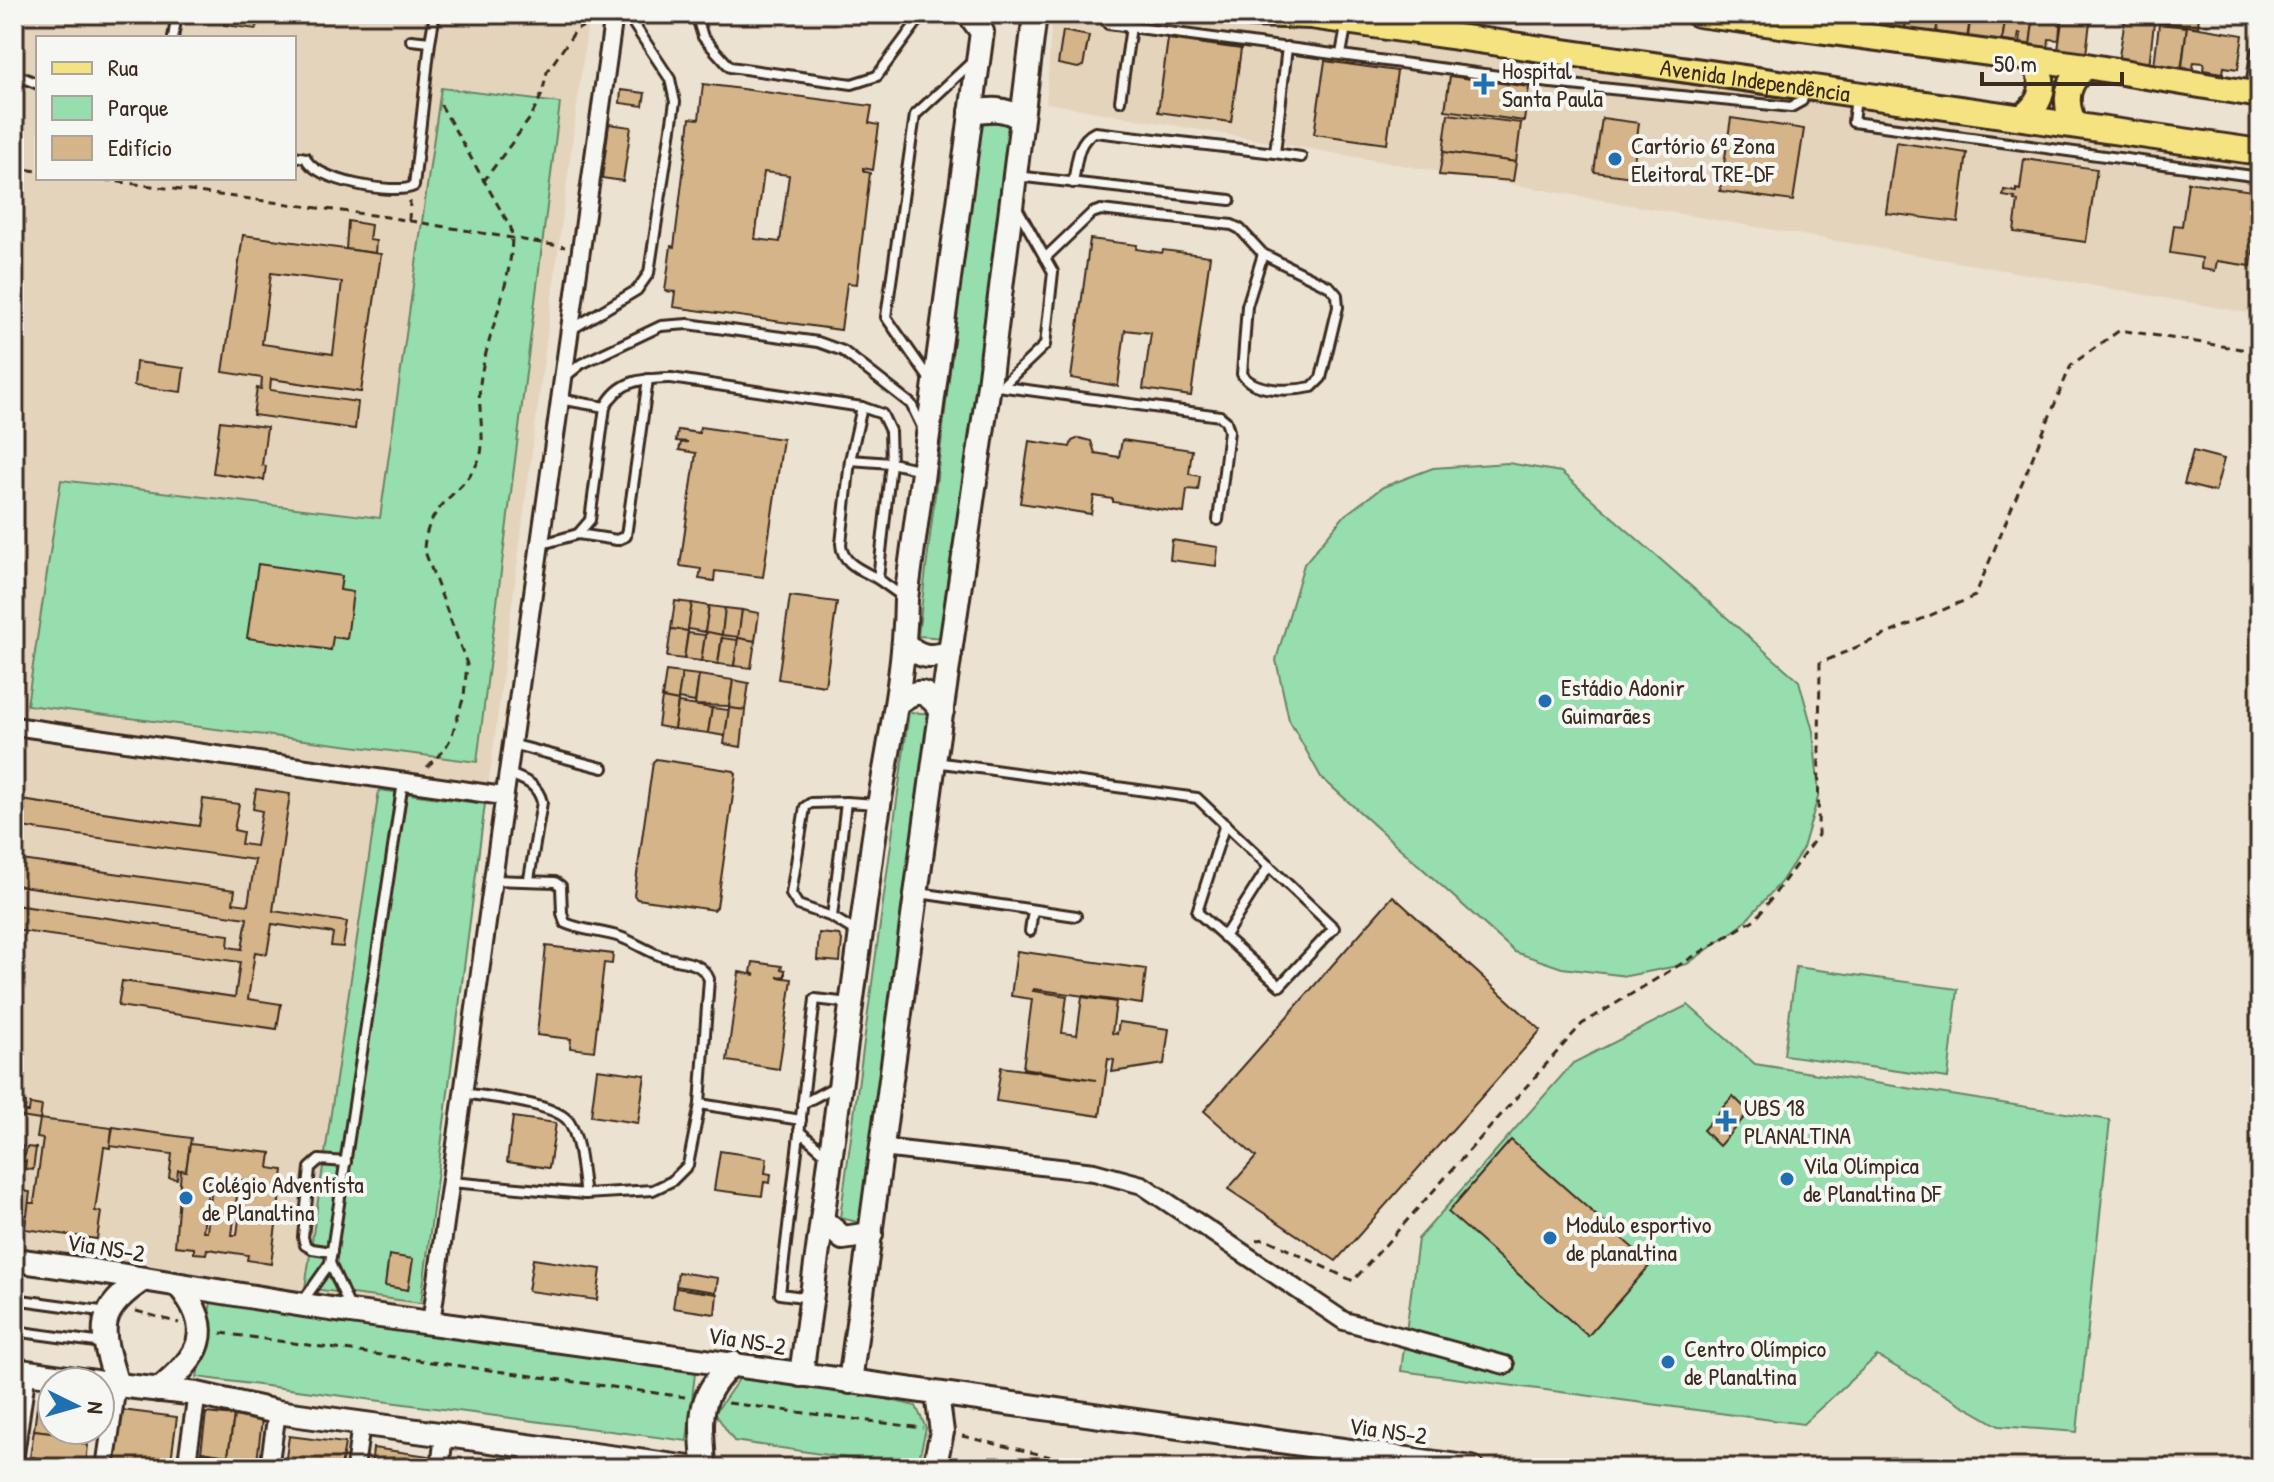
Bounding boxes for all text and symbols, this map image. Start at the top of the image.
legend [36,36,296,180]
scale bar [1982,36,2122,86]
text: 50 m [1994,47,2037,79]
street label: Avenida Independência [1658,50,1852,109]
text: Rua [108,51,138,83]
place label: Hospital Santa Paula [1502,54,1603,114]
marker: Hospital Santa Paula [1473,73,1495,95]
text: Parque [108,91,169,123]
place label: Cartório 6ª Zona Eleitoral TRE-DF [1631,129,1775,189]
text: Edifício [108,131,172,163]
marker: Cartório 6ª Zona Eleitoral TRE-DF [1606,150,1624,168]
place label: Estádio Adonir Guimarães [1561,671,1685,731]
marker: Estádio Adonir Guimarães [1536,692,1554,710]
place label: UBS 18 PLANALTINA [1744,1091,1851,1151]
marker: UBS 18 PLANALTINA [1715,1110,1737,1132]
place label: Vila Olímpica de Planaltina DF [1803,1149,1942,1209]
place label: Colégio Adventista de Planaltina [202,1168,364,1228]
marker: Vila Olímpica de Planaltina DF [1778,1170,1796,1188]
marker: Colégio Adventista de Planaltina [177,1189,195,1207]
place label: Modulo esportivo de planaltina [1566,1208,1712,1268]
street label: Via NS-2 [65,1225,147,1269]
marker: Modulo esportivo de planaltina [1541,1229,1559,1247]
street label: Via NS-2 [706,1318,788,1362]
place label: Centro Olímpico de Planaltina [1684,1332,1827,1392]
marker: Centro Olímpico de Planaltina [1659,1353,1677,1371]
north arrow [36,1366,116,1446]
text: N [80,1401,111,1415]
street label: Via NS-2 [1347,1409,1429,1451]

